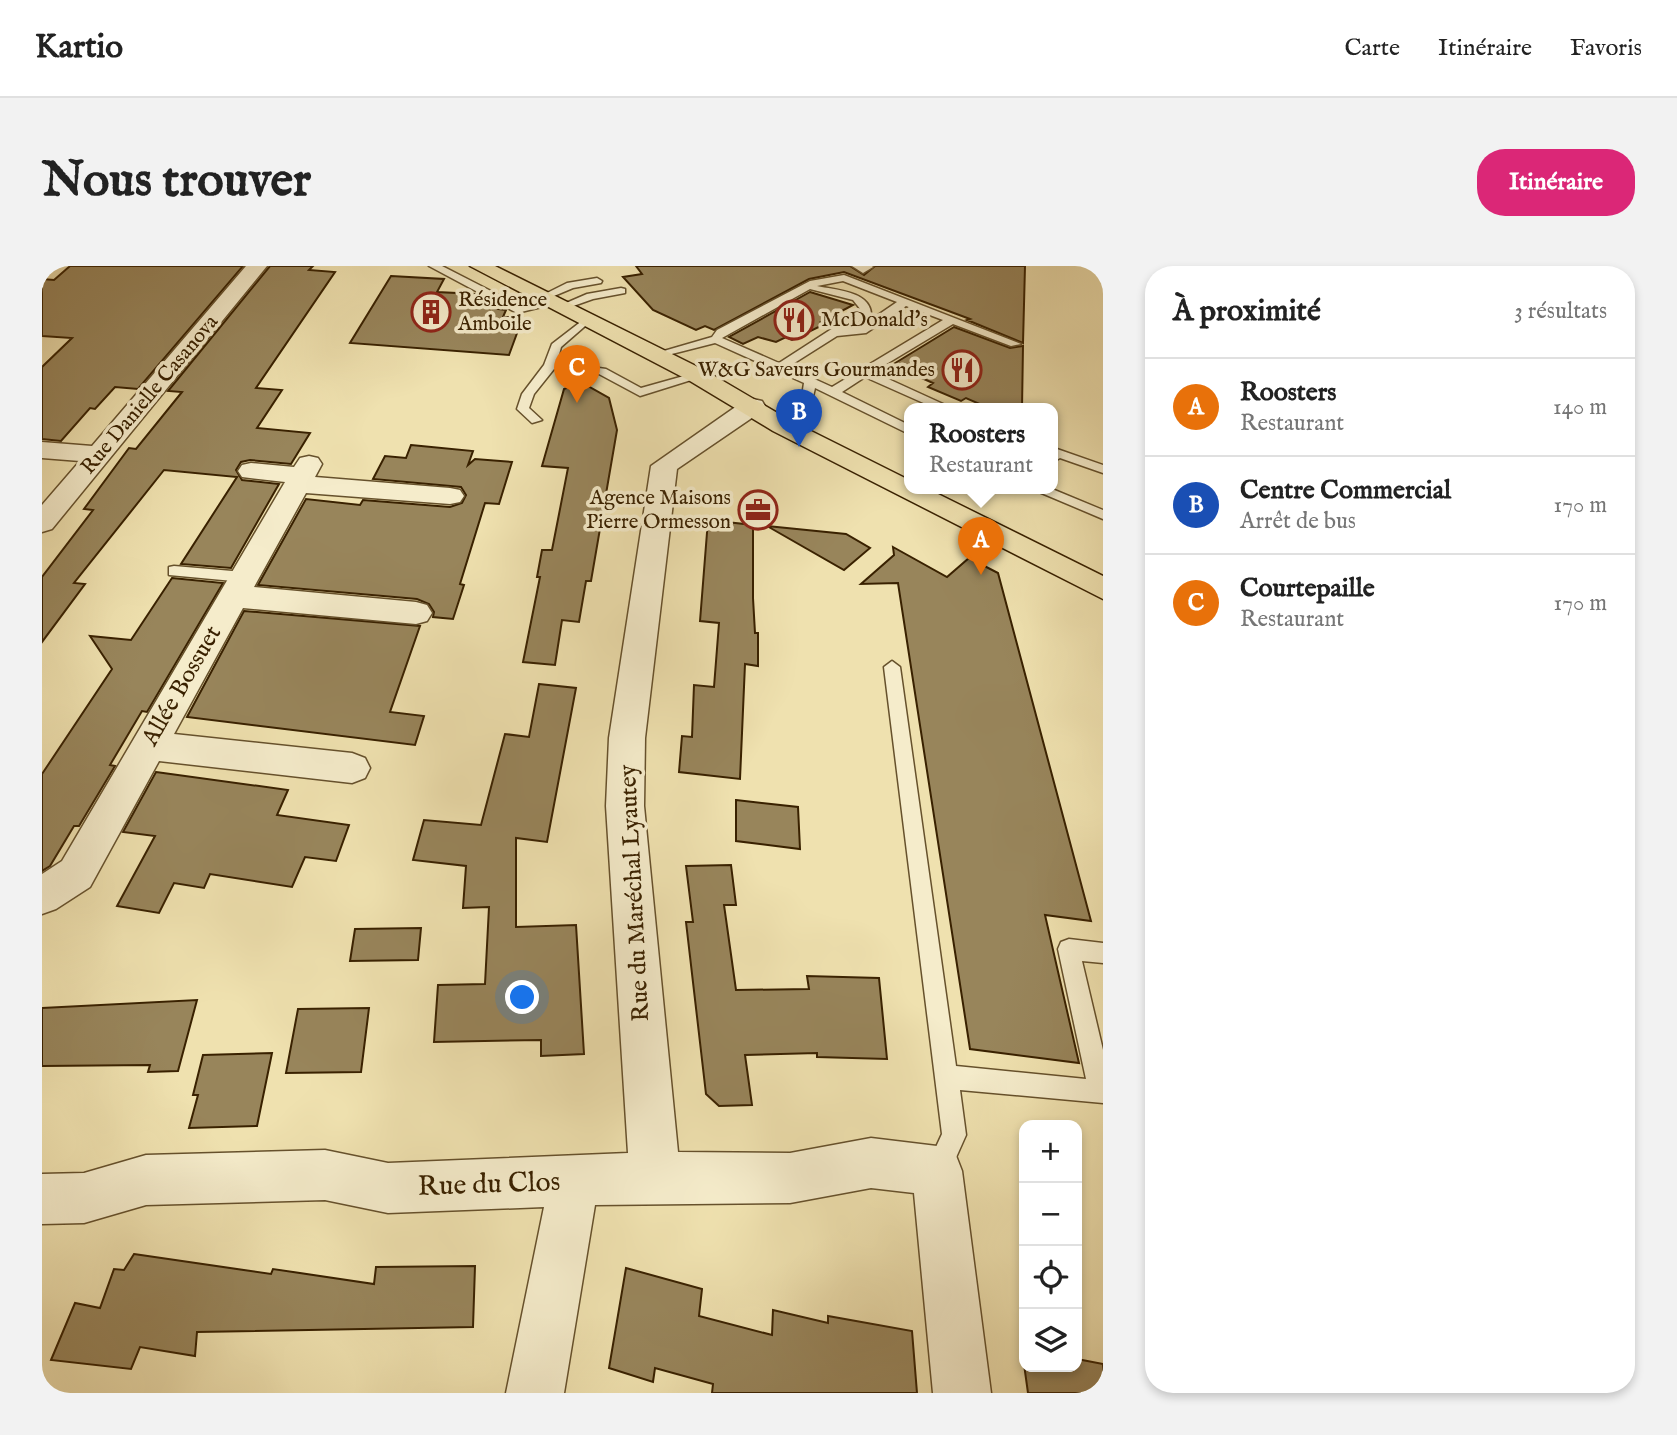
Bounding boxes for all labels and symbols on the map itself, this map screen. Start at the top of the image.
place label: Résidence Amboile [457,287,547,338]
building icon: Résidence Amboile [410,291,452,333]
restaurant icon: McDonald's [773,299,815,341]
place label: McDonald's [821,307,928,334]
street label: Rue Danielle Casanova [75,309,225,480]
pin: C [554,345,600,403]
restaurant icon: W&G Saveurs Gourmandes [941,349,983,391]
place label: W&G Saveurs Gourmandes [698,357,935,384]
pin: B [776,389,822,447]
place label: Agence Maisons Pierre Ormesson [586,485,731,536]
office icon: Agence Maisons Pierre Ormesson [737,489,779,531]
pin: A [958,517,1004,575]
street label: Allée Bossuet [135,620,229,753]
street label: Rue du Maréchal Lyautey [613,763,657,1022]
your location [505,980,539,1014]
street label: Rue du Clos [417,1165,561,1205]

